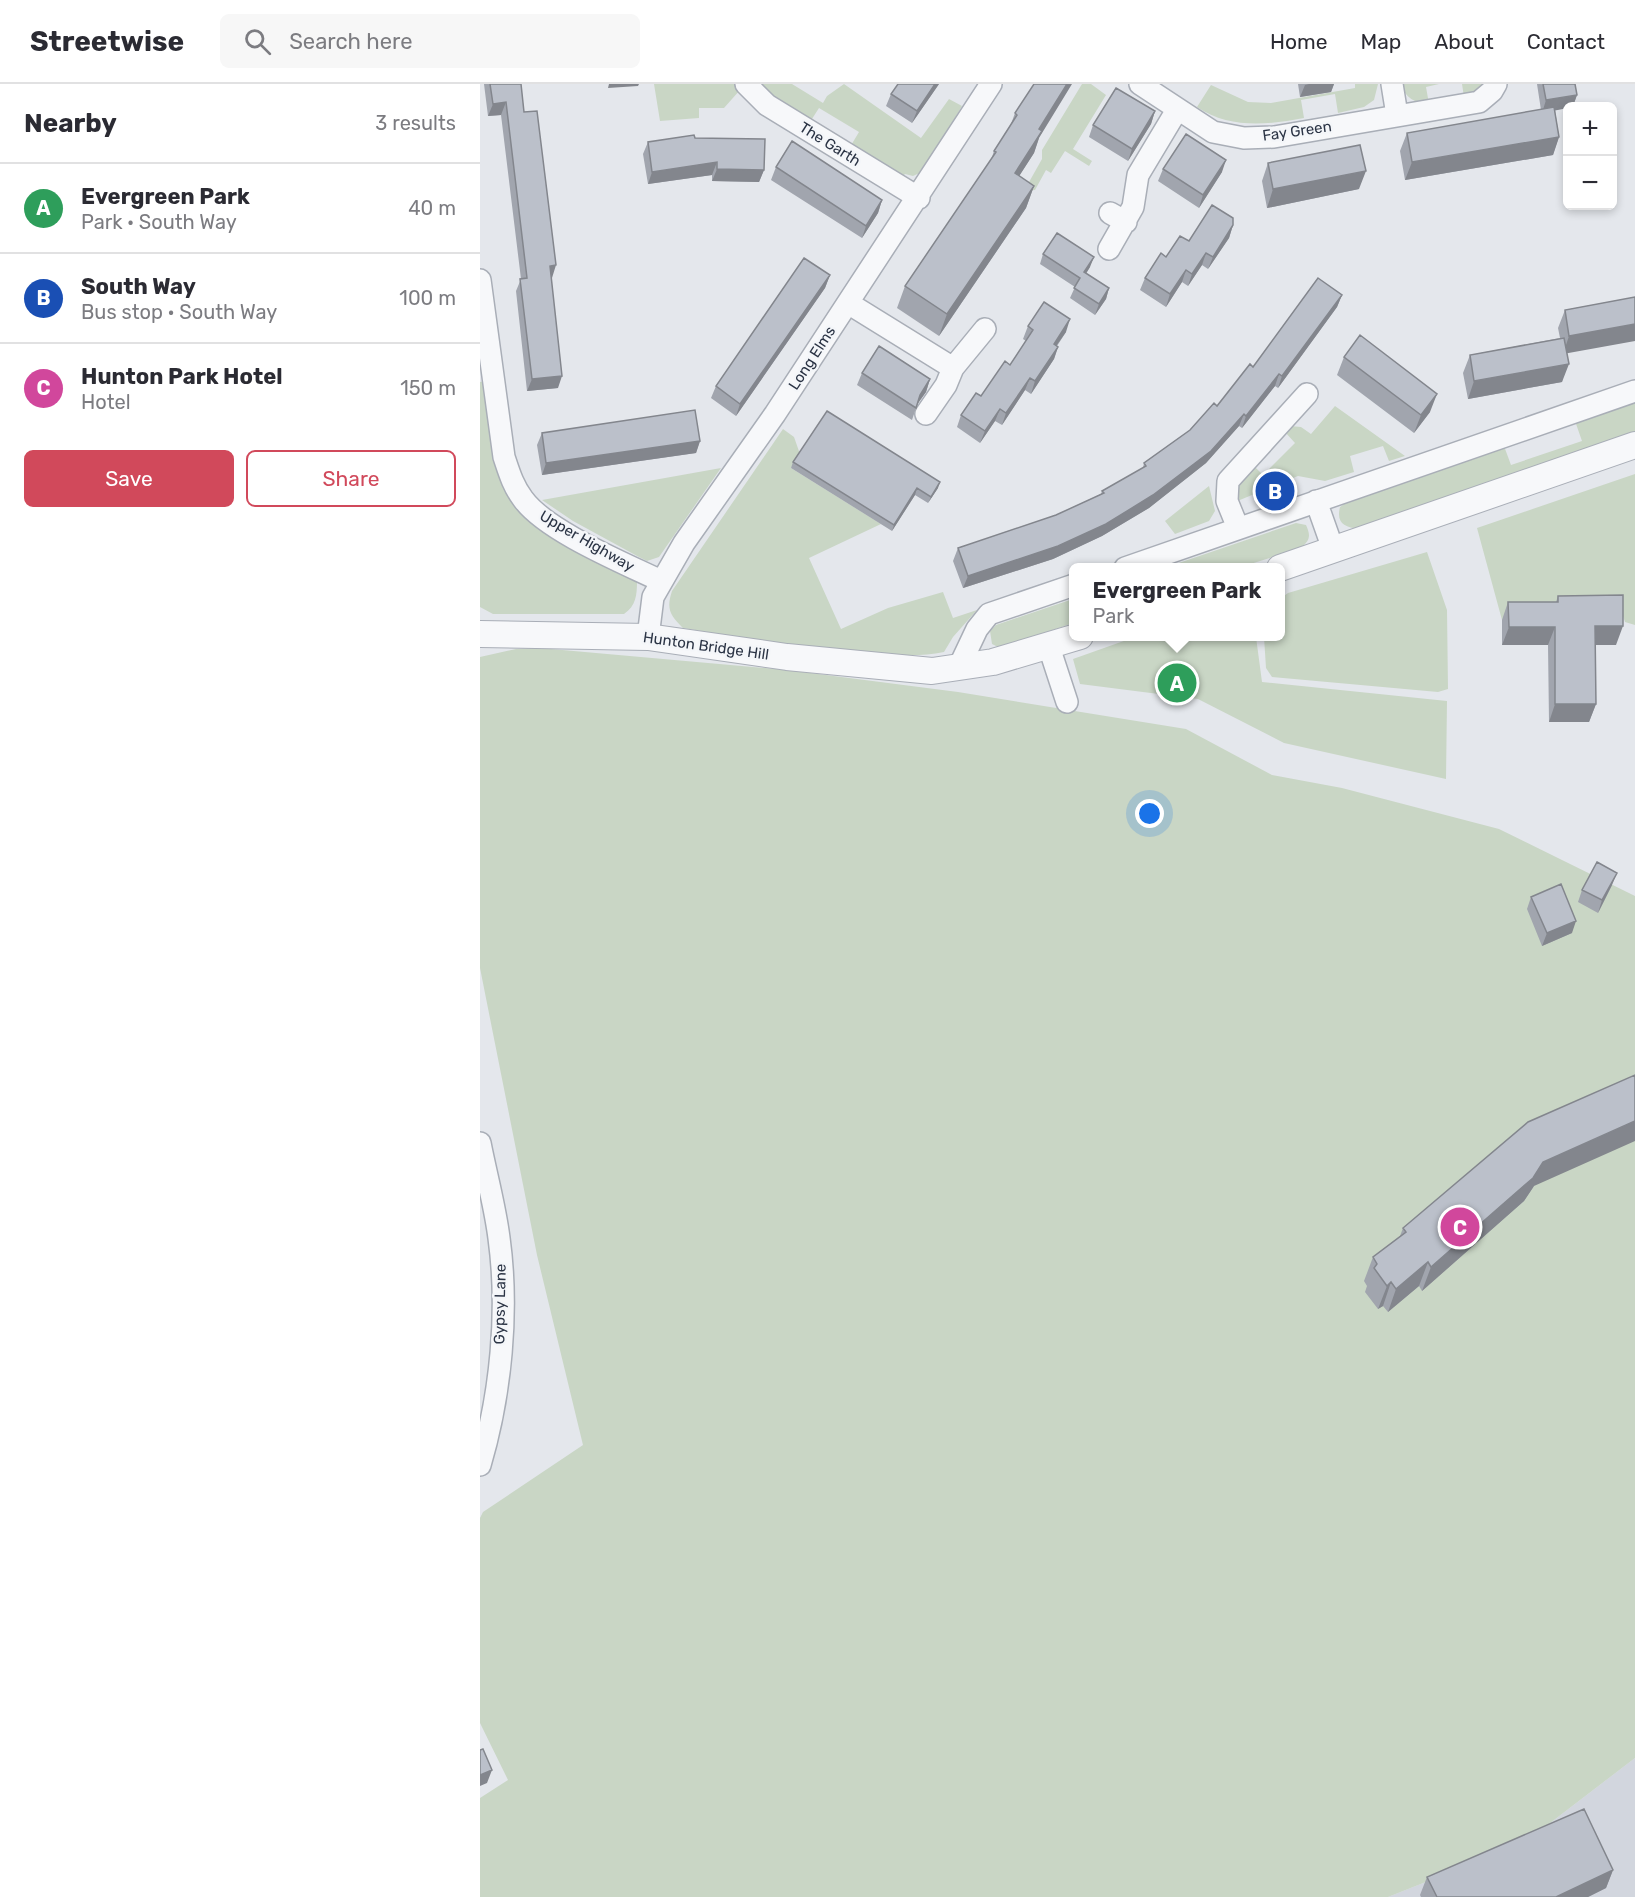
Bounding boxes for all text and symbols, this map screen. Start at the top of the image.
search box [220,14,640,68]
text: Streetwise [30,25,184,58]
icon: search [241,25,274,58]
text: Search here [289,28,413,55]
text: Home [1270,29,1327,54]
text: Map [1360,29,1401,54]
text: About [1434,29,1494,54]
text: Contact [1527,29,1605,54]
map controls [1563,102,1617,210]
button: + [1563,102,1617,156]
text: Nearby [24,108,117,139]
text: 3 results [375,111,456,135]
street label: Fay Green [1261,117,1333,145]
street label: The Garth [796,118,864,170]
button: − [1563,156,1617,210]
text: Evergreen Park [81,183,250,210]
text: A [36,196,51,220]
text: 40 m [408,196,456,220]
text: Park · South Way [81,210,237,234]
text: South Way [81,273,196,300]
text: B [36,286,51,310]
text: 100 m [399,286,456,310]
text: Bus stop · South Way [81,300,277,324]
street label: Long Elms [785,322,839,393]
text: Hunton Park Hotel [81,363,283,390]
text: C [36,376,51,400]
text: 150 m [400,376,456,400]
text: Hotel [81,390,131,414]
button: Save [24,450,234,507]
button: Share [246,450,456,507]
pin: B [1256,468,1294,514]
street label: Upper Highway [536,507,638,575]
popup [1069,563,1285,641]
text: Evergreen Park [1093,577,1261,604]
text: Park [1093,604,1134,628]
street label: Hunton Bridge Hill [642,628,770,664]
pin: A [1158,660,1196,706]
your location [1135,799,1164,828]
pin: C [1440,1204,1480,1250]
street label: Gypsy Lane [490,1264,510,1344]

